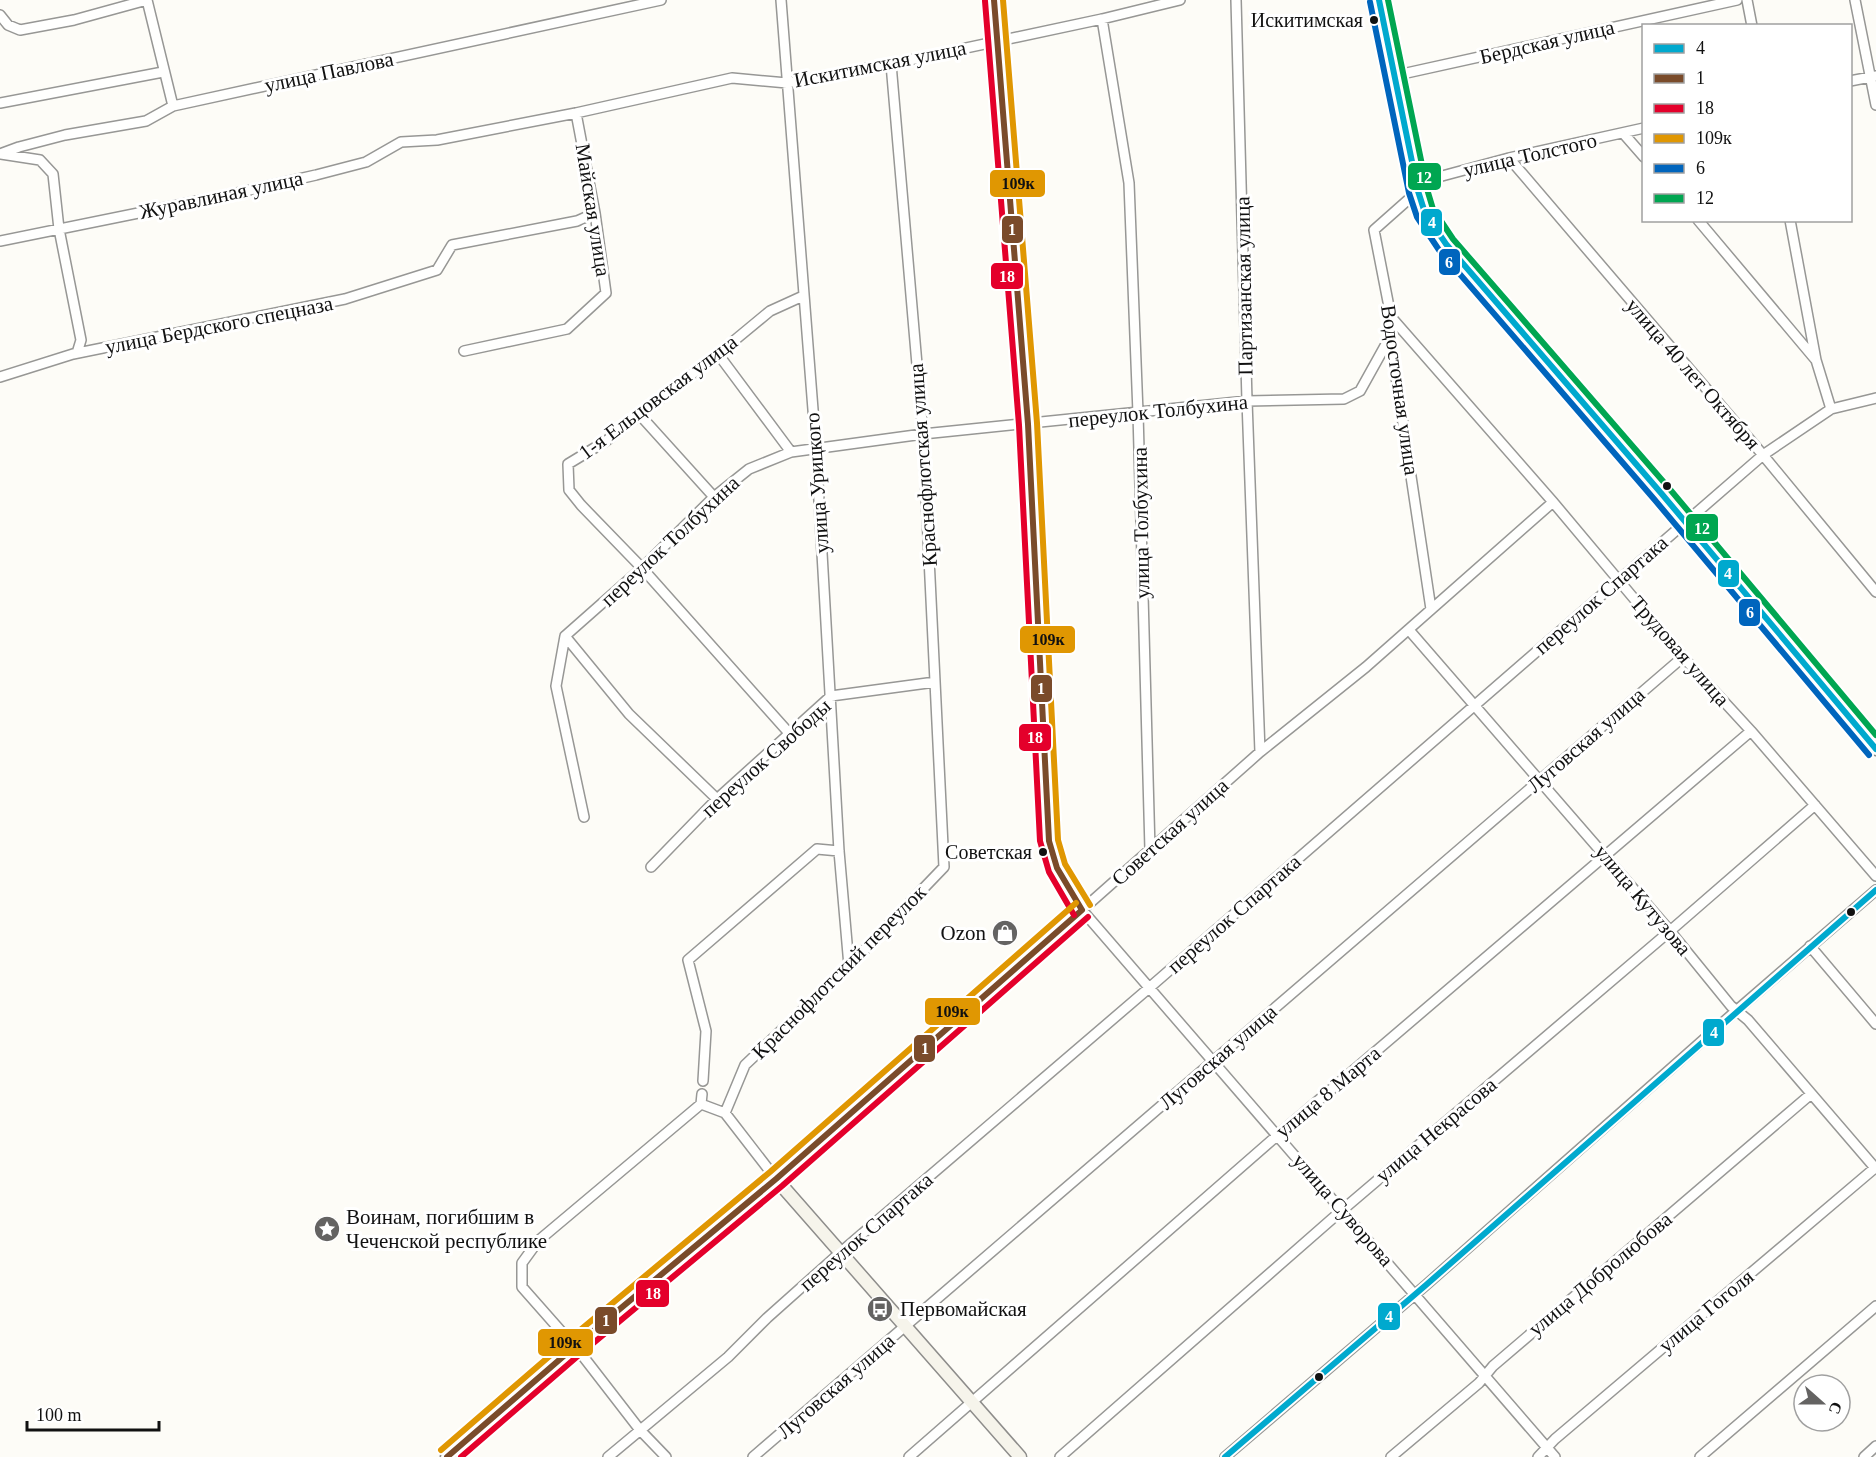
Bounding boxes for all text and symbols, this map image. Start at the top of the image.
place label: Искитимская [1251,9,1363,31]
marker: Искитимская [1368,14,1380,26]
street label: Бердская улица [1477,15,1617,69]
legend [1642,24,1852,222]
street label: Искитимская улица [792,35,969,92]
text: 4 [1696,38,1705,58]
street label: улица Павлова [262,46,396,97]
text: 1 [1696,68,1705,88]
text: 18 [1696,98,1714,118]
street label: улица Толстого [1461,128,1599,182]
text: 109к [1696,128,1732,148]
street label: Майская улица [571,142,615,279]
text: 6 [1696,158,1705,178]
line badge: 12 [1407,162,1442,191]
street label: Журавлиная улица [137,166,306,224]
line badge: 109к [989,169,1046,198]
text: 12 [1416,169,1432,186]
text: 109к [1001,175,1035,192]
text: 12 [1696,188,1714,208]
street label: Партизанская улица [1230,195,1258,376]
line badge: 4 [1420,208,1443,237]
text: 4 [1428,214,1436,231]
line badge: 1 [1001,215,1024,244]
text: 1 [1008,221,1016,238]
line badge: 6 [1438,248,1461,276]
text: 6 [1445,254,1453,271]
line badge: 18 [990,262,1024,290]
text: 18 [999,268,1015,285]
street label: улица Бердского спецназа [103,291,336,359]
street label: улица 40 лет Октября [1621,294,1765,455]
street label: Водосточная улица [1376,303,1424,477]
street label: 1-я Ельцовская улица [574,329,742,464]
street label: Краснофлотская улица [904,362,942,567]
street label: переулок Толбухина [1067,390,1250,432]
street label: улица Урицкого [800,412,834,554]
street label: улица Толбухина [1128,446,1154,599]
street label: переулок Толбухина [596,470,745,611]
unlabelled marker [1661,480,1673,492]
line badge: 12 [1685,513,1719,542]
text: 12 [1694,520,1710,537]
street label: переулок Спартака [1529,530,1673,659]
line badge: 4 [1717,559,1740,588]
text: 4 [1724,565,1732,582]
street label: Трудовая улица [1626,591,1735,712]
line badge: 6 [1738,598,1761,627]
text: 6 [1746,604,1754,621]
line badge: 109к [1019,625,1076,654]
text: 109к [1031,631,1065,648]
line badge: 1 [1030,674,1053,703]
text: 1 [1037,680,1045,697]
street label: Луговская улица [1522,682,1650,798]
street label: переулок Свободы [696,694,836,822]
line badge: 18 [1018,723,1052,752]
text: 18 [1027,729,1043,746]
street label: Советская улица [1107,773,1234,891]
street label: улица Кутузова [1590,840,1697,961]
place label: Советская [945,841,1032,863]
marker: Советская [1037,846,1049,858]
street label: переулок Спартака [1162,849,1306,978]
street label: Краснофлотский переулок [747,880,931,1064]
unlabelled marker [1845,906,1857,918]
shop icon: Ozon [990,918,1020,948]
place label: Ozon [941,921,986,945]
line badge: 109к [924,997,981,1026]
street label: Луговская улица [1154,999,1282,1115]
text: 109к [935,1003,969,1020]
line badge: 4 [1702,1018,1725,1047]
text: 4 [1710,1024,1718,1041]
line badge: 1 [913,1034,936,1063]
text: 1 [921,1040,929,1057]
street label: улица 8 Марта [1271,1041,1386,1143]
street label: улица Некрасова [1371,1072,1502,1188]
street label: улица Суворова [1288,1149,1399,1272]
street label: переулок Спартака [794,1167,938,1296]
place label: Воинам, погибшим в Чеченской республике [346,1205,547,1253]
street label: улица Добролюбова [1523,1207,1677,1341]
place icon: Воинам, погибшим в Чеченской республике [312,1214,342,1244]
street label: улица Гоголя [1654,1264,1759,1358]
line badge: 18 [635,1279,670,1308]
text: 18 [645,1285,661,1302]
bus stop icon: Первомайская [865,1294,895,1324]
place label: Первомайская [900,1297,1027,1321]
line badge: 4 [1377,1302,1401,1331]
line badge: 1 [594,1306,618,1335]
text: 4 [1385,1308,1393,1325]
text: 1 [602,1312,610,1329]
line badge: 109к [537,1328,594,1357]
street label: Луговская улица [772,1328,900,1444]
text: 109к [548,1334,582,1351]
unlabelled marker [1313,1371,1325,1383]
north arrow [1792,1373,1852,1433]
scale bar [27,1394,159,1432]
text: С [1826,1400,1846,1417]
text: 100 m [36,1405,82,1425]

